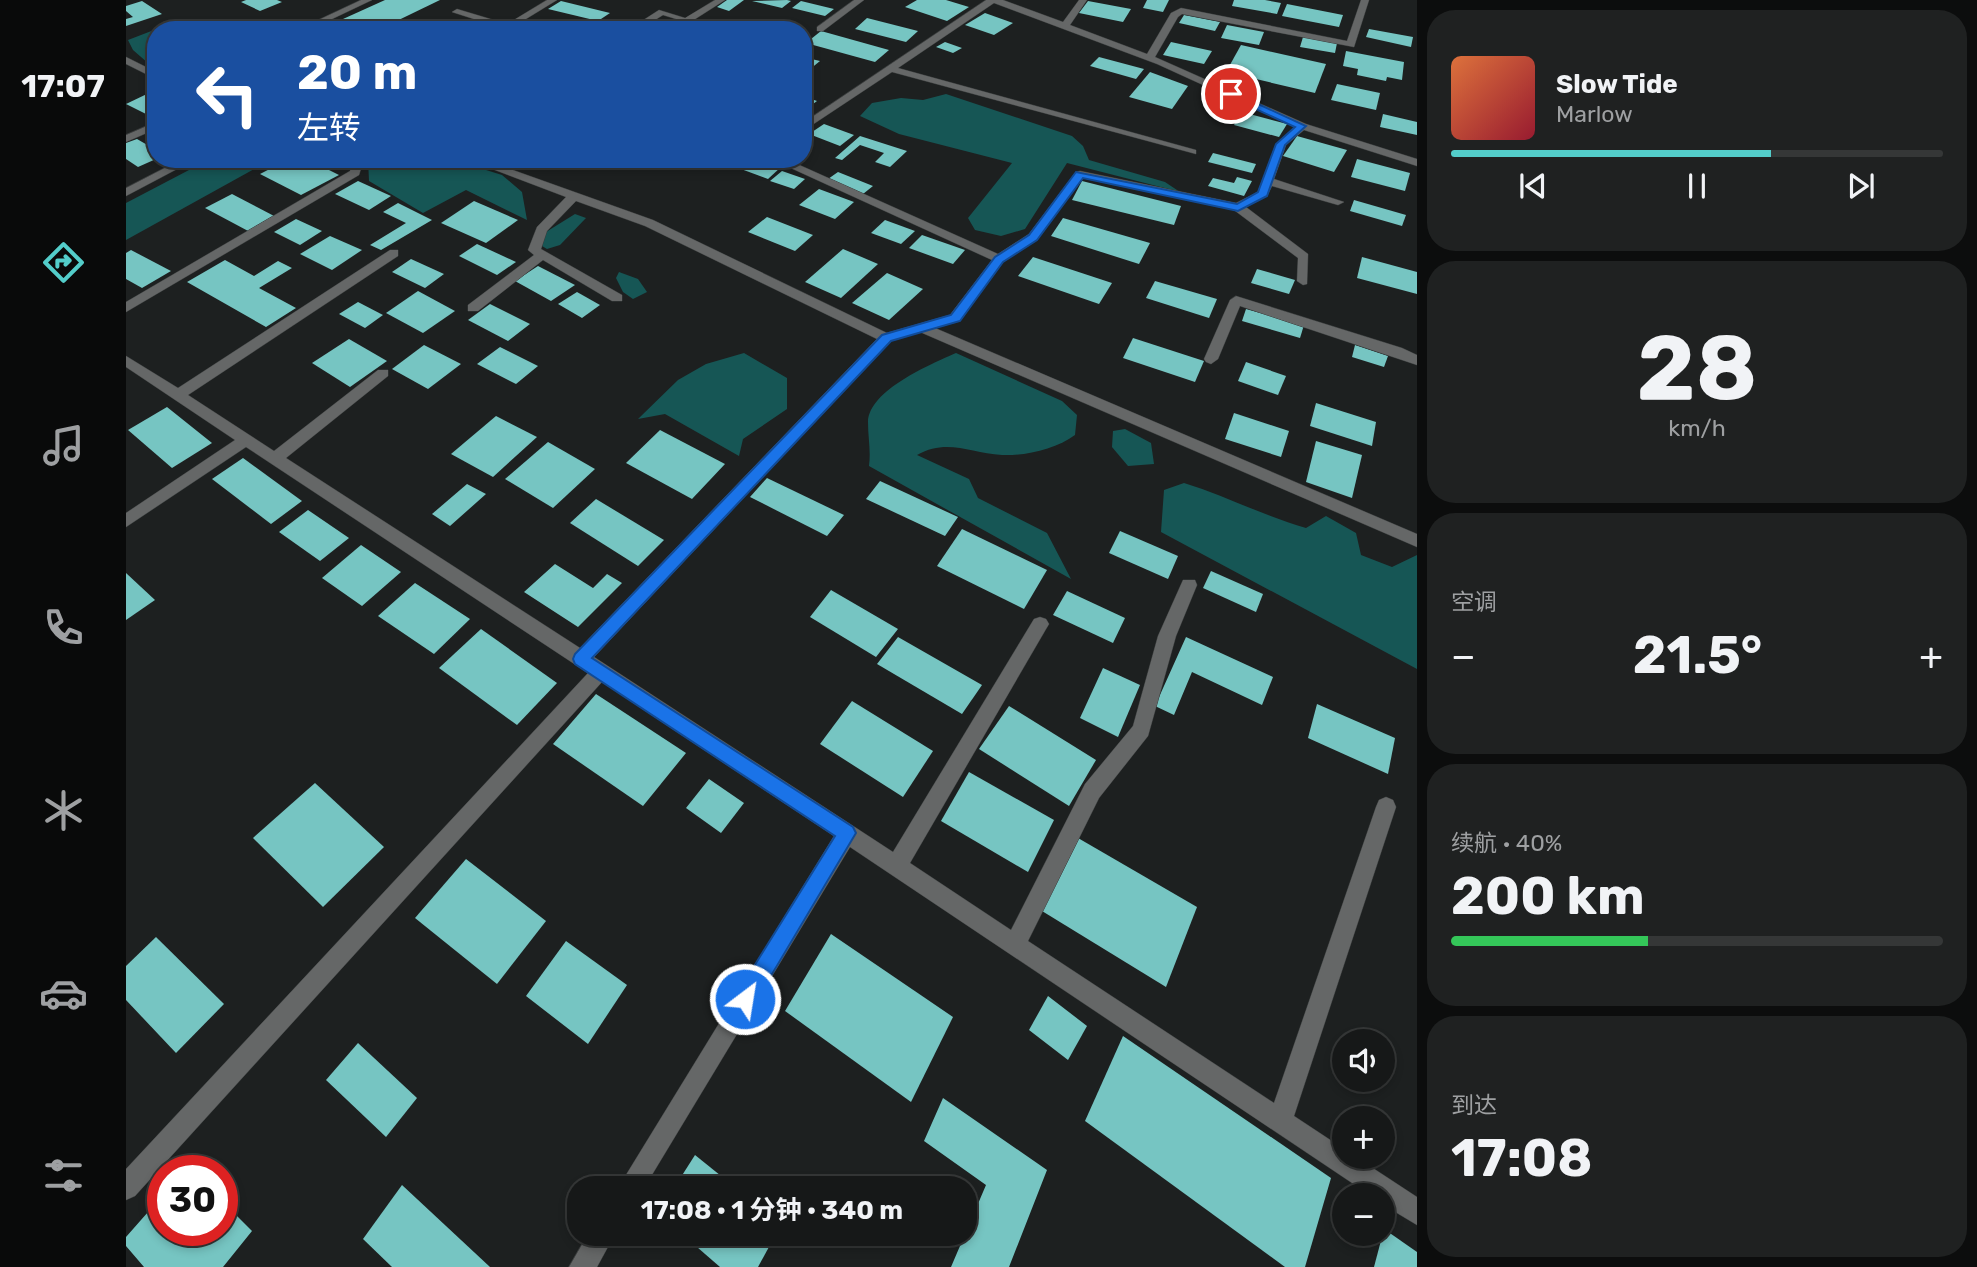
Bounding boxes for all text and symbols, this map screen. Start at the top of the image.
text: 20 m [297,43,418,101]
icon: left [182,49,273,140]
pin [1201,64,1261,124]
text: 17:07 [21,67,105,105]
text: Slow Tide [1556,69,1678,100]
icon: arrive [1212,75,1250,113]
text: Marlow [1556,100,1633,128]
text: 左转 [297,109,361,147]
icon: previous [1514,167,1552,205]
icon: pause [1678,167,1716,205]
icon: next [1842,167,1880,205]
icon: directions [39,238,88,287]
text: 28 [1637,314,1757,422]
text: km/h [1668,414,1726,442]
icon: music [39,421,88,470]
text: 空调 [1451,588,1497,616]
icon: phone [39,603,88,652]
text: 21.5° [1633,624,1762,686]
text: − [1451,633,1476,679]
text: + [1919,633,1943,679]
icon: climate [39,786,88,835]
text: 续航 · 40% [1451,829,1562,857]
text: 200 km [1451,865,1645,927]
position arrow [708,962,782,1036]
icon: car [39,969,88,1018]
map controls [1332,1029,1395,1246]
button: sound [1332,1029,1395,1092]
text: 到达 [1451,1091,1497,1119]
button: + [1332,1106,1395,1169]
text: 17:08 [1451,1127,1592,1189]
icon: filters [39,1151,88,1200]
speed limit sign: 30 [147,1155,238,1246]
button: − [1332,1183,1395,1246]
text: 17:08 · 1 分钟 · 340 m [641,1195,903,1226]

